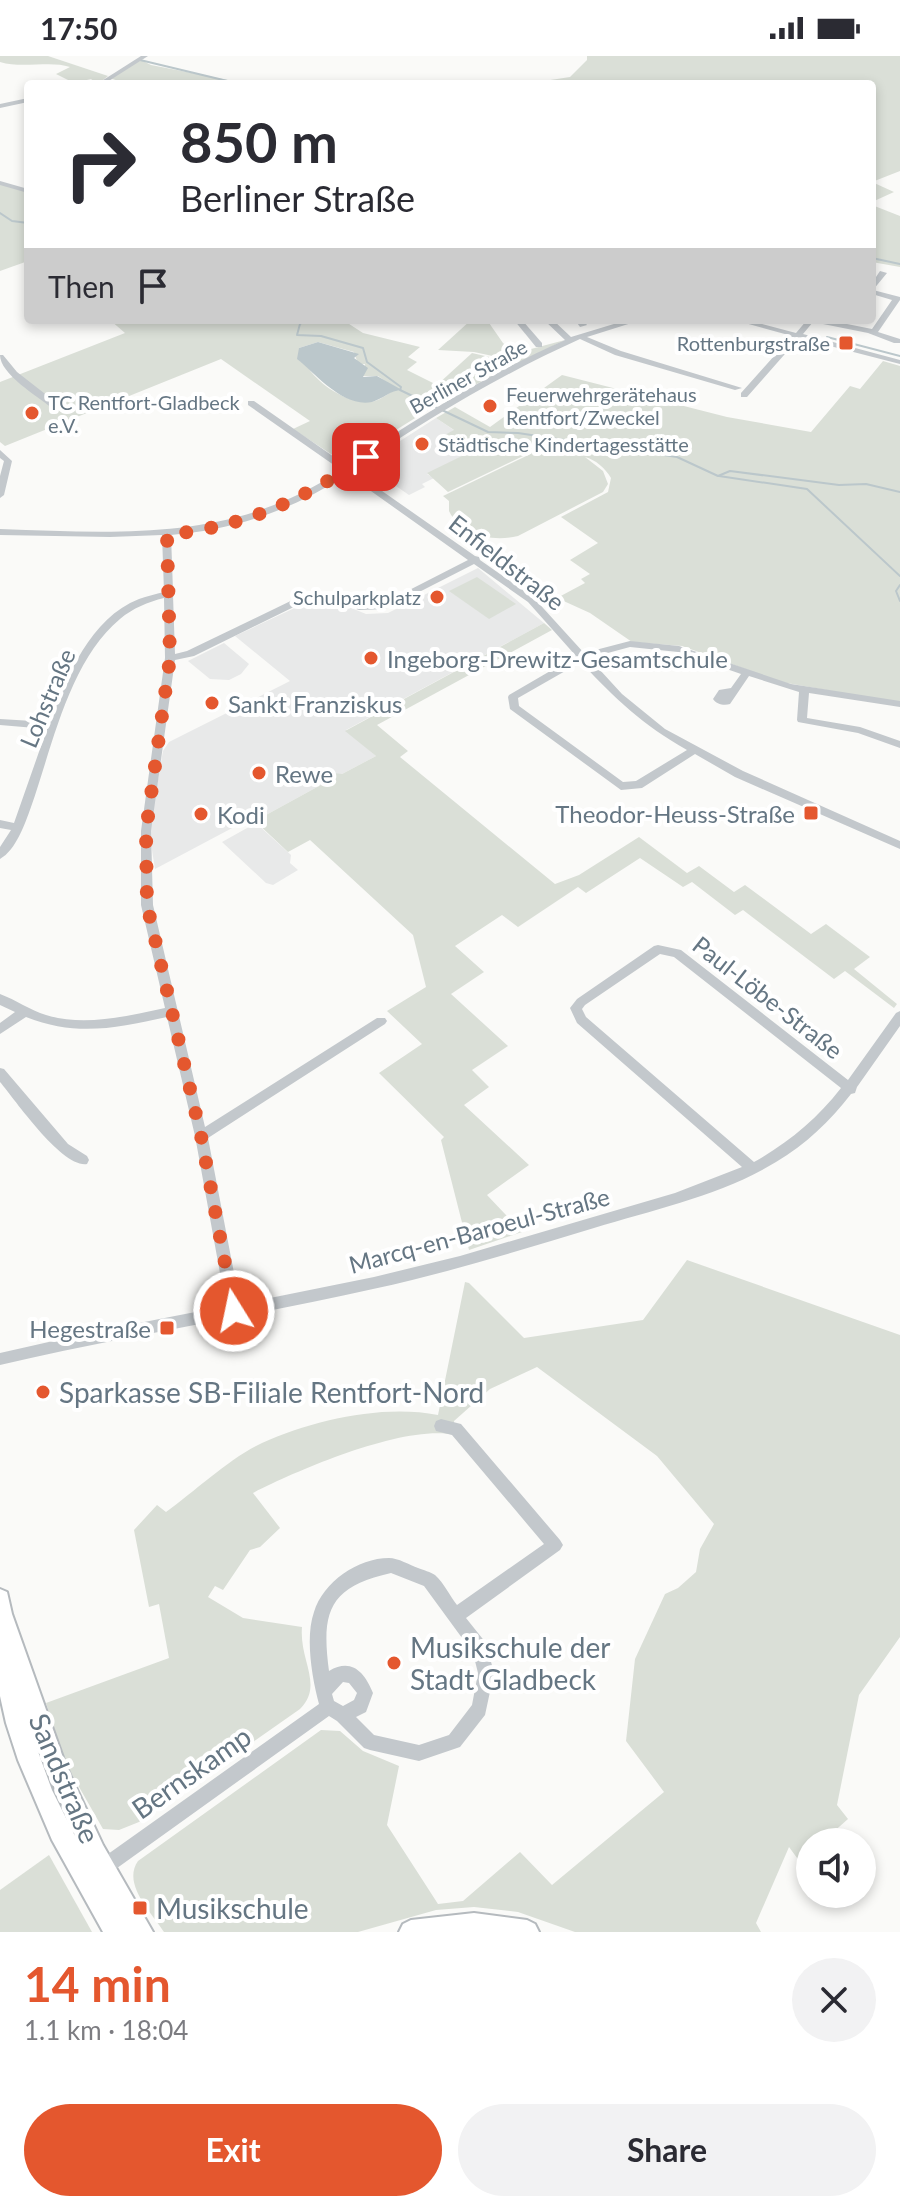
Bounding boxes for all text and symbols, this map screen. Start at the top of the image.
text: 17:50 [40,10,117,46]
text: 850 m [180,108,338,175]
icon: right [48,112,152,216]
text: Berliner Straße [180,176,415,220]
icon: arrive [131,264,175,308]
text: Then [48,268,115,304]
place label: Rottenburgstraße [677,331,830,355]
street label: Berliner Straße [405,334,531,418]
marker: Rottenburgstraße [837,334,855,352]
place label: Feuerwehrgerätehaus Rentfort/Zweckel [506,382,697,429]
place label: TC Rentfort-Gladbeck e.V. [48,390,240,437]
marker: Feuerwehrgerätehaus Rentfort/Zweckel [481,397,499,415]
marker: TC Rentfort-Gladbeck e.V. [23,404,41,422]
pin [332,423,400,491]
place label: Städtische Kindertagesstätte [438,432,689,456]
icon: arrive [344,435,388,479]
marker: Städtische Kindertagesstätte [413,435,431,453]
street label: Enfieldstraße [444,508,570,616]
place label: Schulparkplatz [293,585,421,609]
marker: Schulparkplatz [428,588,446,606]
street label: Lohstraße [13,644,81,752]
place label: Ingeborg-Drewitz-Gesamtschule [387,644,728,673]
marker: Ingeborg-Drewitz-Gesamtschule [362,649,380,667]
place label: Sankt Franziskus [228,689,402,718]
marker: Sankt Franziskus [203,694,221,712]
place label: Rewe [275,759,333,788]
marker: Rewe [250,764,268,782]
place label: Theodor-Heuss-Straße [555,799,795,828]
place label: Kodi [217,800,265,829]
marker: Theodor-Heuss-Straße [802,804,820,822]
marker: Kodi [192,805,210,823]
street label: Paul-Löbe-Straße [687,930,849,1064]
street label: Marcq-en-Baroeul-Straße [346,1181,612,1279]
position arrow [192,1269,276,1353]
place label: Hegestraße [29,1314,151,1343]
marker: Hegestraße [158,1319,176,1337]
place label: Sparkasse SB-Filiale Rentfort-Nord [59,1375,484,1409]
marker: Sparkasse SB-Filiale Rentfort-Nord [34,1383,52,1401]
place label: Musikschule der Stadt Gladbeck [410,1630,610,1696]
marker: Musikschule der Stadt Gladbeck [385,1654,403,1672]
street label: Sandstraße [23,1708,107,1848]
street label: Bernskamp [125,1719,257,1825]
map controls [796,1828,876,1908]
button: sound [796,1828,876,1908]
place label: Musikschule [156,1891,309,1925]
marker: Musikschule [131,1899,149,1917]
text: 14 min [24,1955,171,2012]
button: close [792,1958,876,2042]
text: 1.1 km · 18:04 [24,2014,188,2046]
button: Exit [24,2104,442,2196]
button: Share [458,2104,876,2196]

